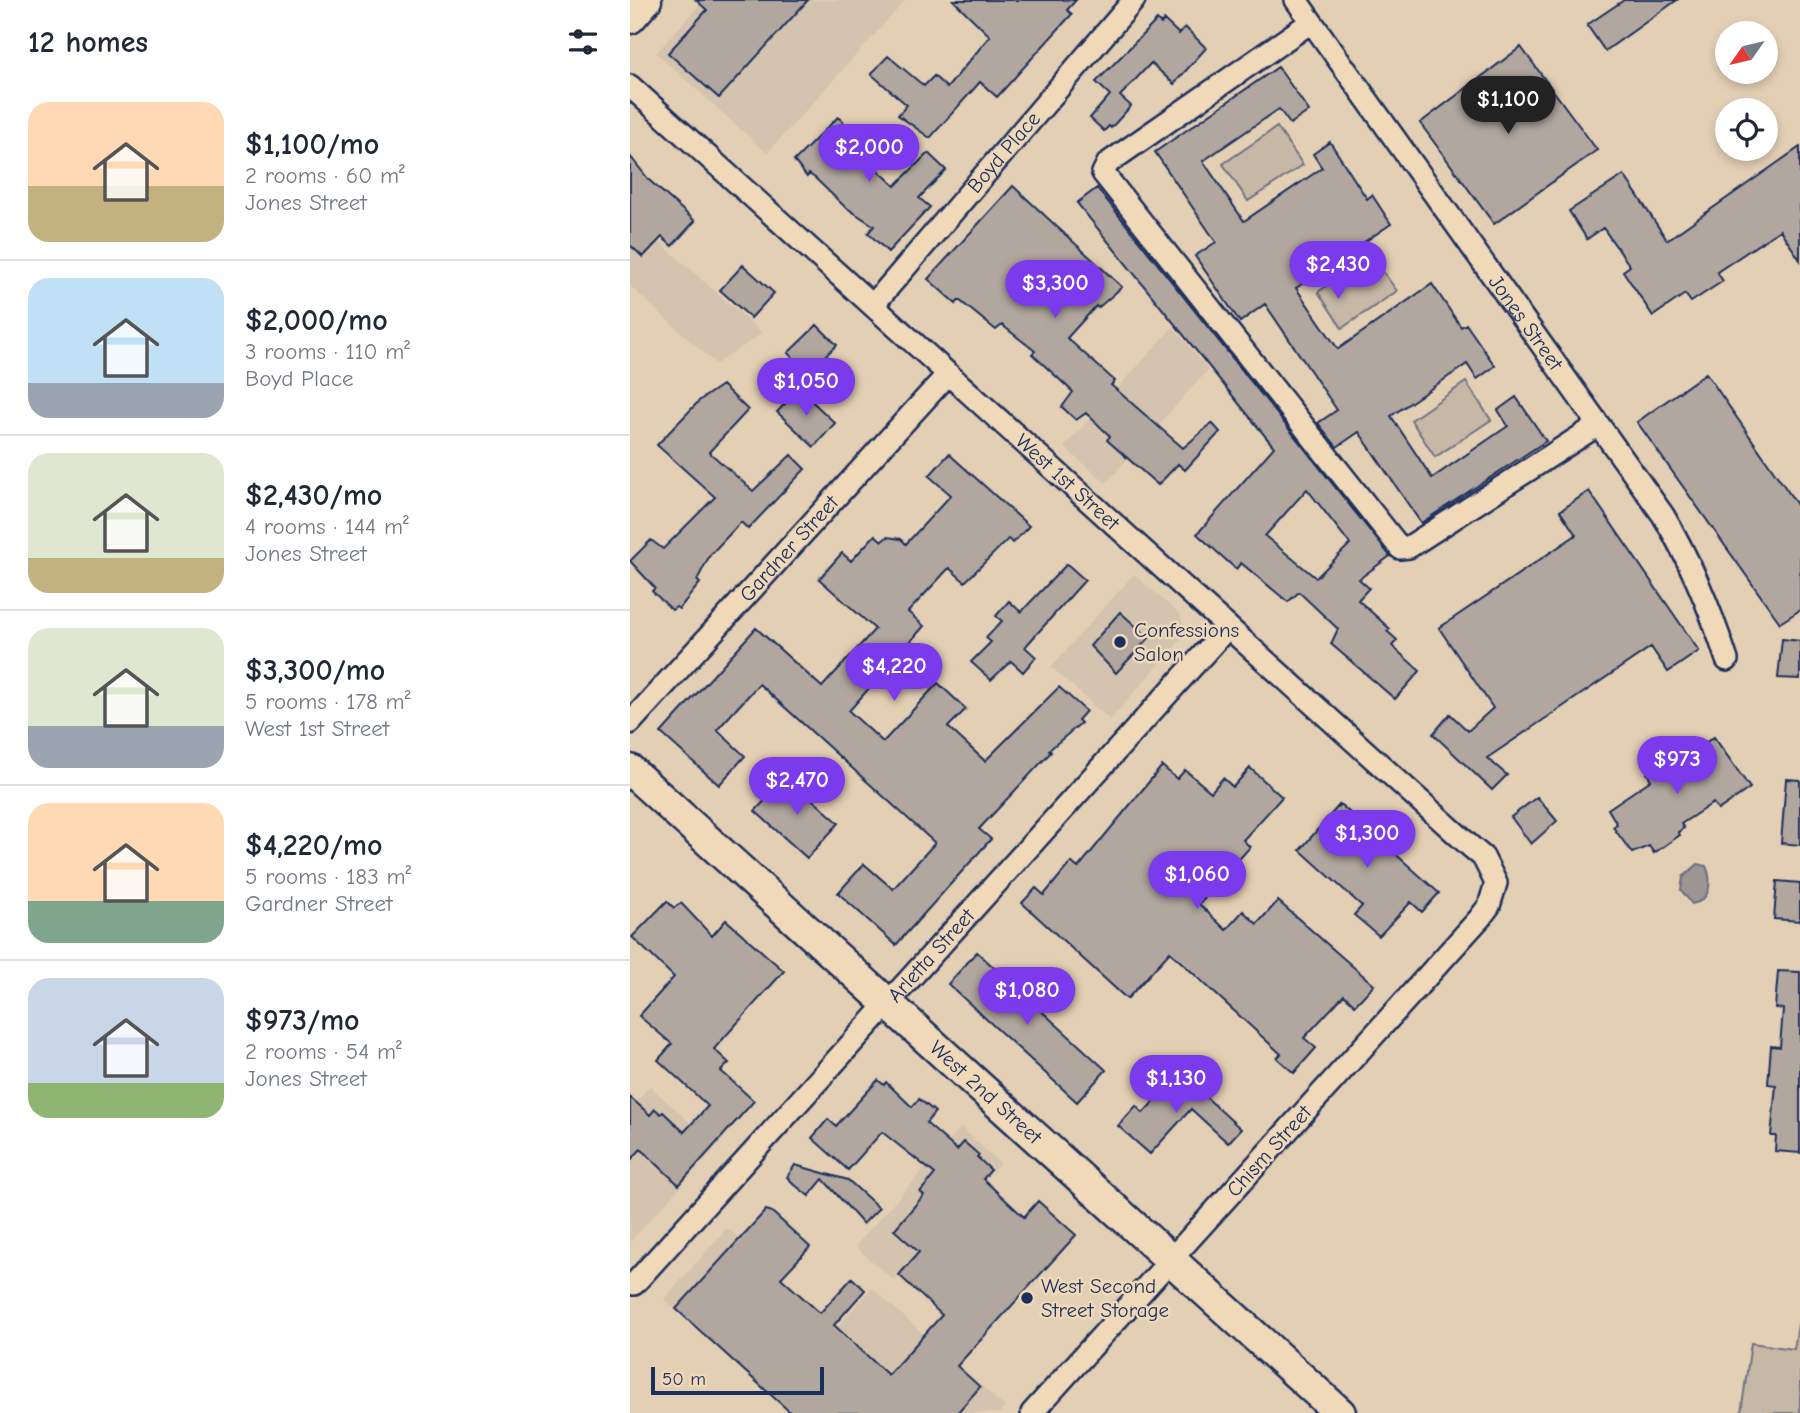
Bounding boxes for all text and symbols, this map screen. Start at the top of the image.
north arrow [1715,21,1778,84]
map controls [1715,21,1778,161]
icon: filters [564,23,602,61]
text: 12 homes [28,25,148,60]
pin: $1,100 [1451,76,1565,136]
text: $1,100 [1477,85,1539,112]
button: locate [1715,98,1778,161]
street label: Boyd Place [962,107,1045,198]
pin: $2,000 [812,124,926,184]
text: $1,100/mo [245,127,379,162]
icon: home [84,130,168,214]
text: $2,000 [834,133,904,160]
text: 2 rooms · 60 m² [245,162,405,189]
text: Jones Street [245,189,367,216]
pin: $2,430 [1281,242,1395,301]
text: $2,430 [1306,250,1370,277]
pin: $3,300 [998,260,1112,320]
text: $3,300 [1021,269,1089,296]
street label: Jones Street [1484,270,1568,376]
text: $2,000/mo [245,303,388,338]
icon: home [84,306,168,390]
text: 3 rooms · 110 m² [245,338,410,365]
pin: $1,050 [749,358,863,418]
text: Boyd Place [245,365,354,392]
text: $1,050 [773,367,839,394]
street label: West 1st Street [1011,429,1125,536]
text: $2,430/mo [245,478,382,513]
icon: home [84,481,168,565]
street label: Gardner Street [735,490,844,606]
text: 4 rooms · 144 m² [245,513,409,540]
text: Jones Street [245,540,367,567]
place label: Confessions Salon [1134,618,1239,666]
marker: Confessions Salon [1112,634,1128,650]
pin: $4,220 [837,644,951,703]
text: $4,220 [861,652,927,679]
text: $3,300/mo [245,653,385,688]
icon: home [84,656,168,740]
text: 5 rooms · 178 m² [245,688,410,715]
text: West 1st Street [245,715,389,742]
pin: $973 [1636,736,1718,796]
text: $973 [1653,745,1701,772]
pin: $2,470 [740,758,854,817]
text: $2,470 [765,766,829,793]
pin: $1,300 [1310,810,1424,870]
text: $1,300 [1335,819,1399,846]
text: $4,220/mo [245,828,382,863]
icon: home [84,831,168,915]
pin: $1,060 [1140,852,1254,911]
text: $1,060 [1164,860,1230,887]
text: 5 rooms · 183 m² [245,863,411,890]
text: Gardner Street [245,890,393,917]
street label: Arletta Street [883,903,980,1007]
pin: $1,080 [970,968,1084,1027]
text: $1,080 [994,976,1060,1003]
text: $973/mo [245,1003,360,1038]
icon: home [84,1006,168,1090]
street label: West 2nd Street [925,1035,1047,1150]
text: 2 rooms · 54 m² [245,1038,402,1065]
pin: $1,130 [1119,1056,1233,1115]
text: $1,130 [1146,1064,1206,1091]
text: Jones Street [245,1065,367,1092]
street label: Chism Street [1222,1100,1317,1202]
place label: West Second Street Storage [1041,1274,1169,1322]
marker: West Second Street Storage [1019,1290,1035,1306]
scale bar [651,1364,824,1396]
text: 50 m [662,1368,706,1390]

